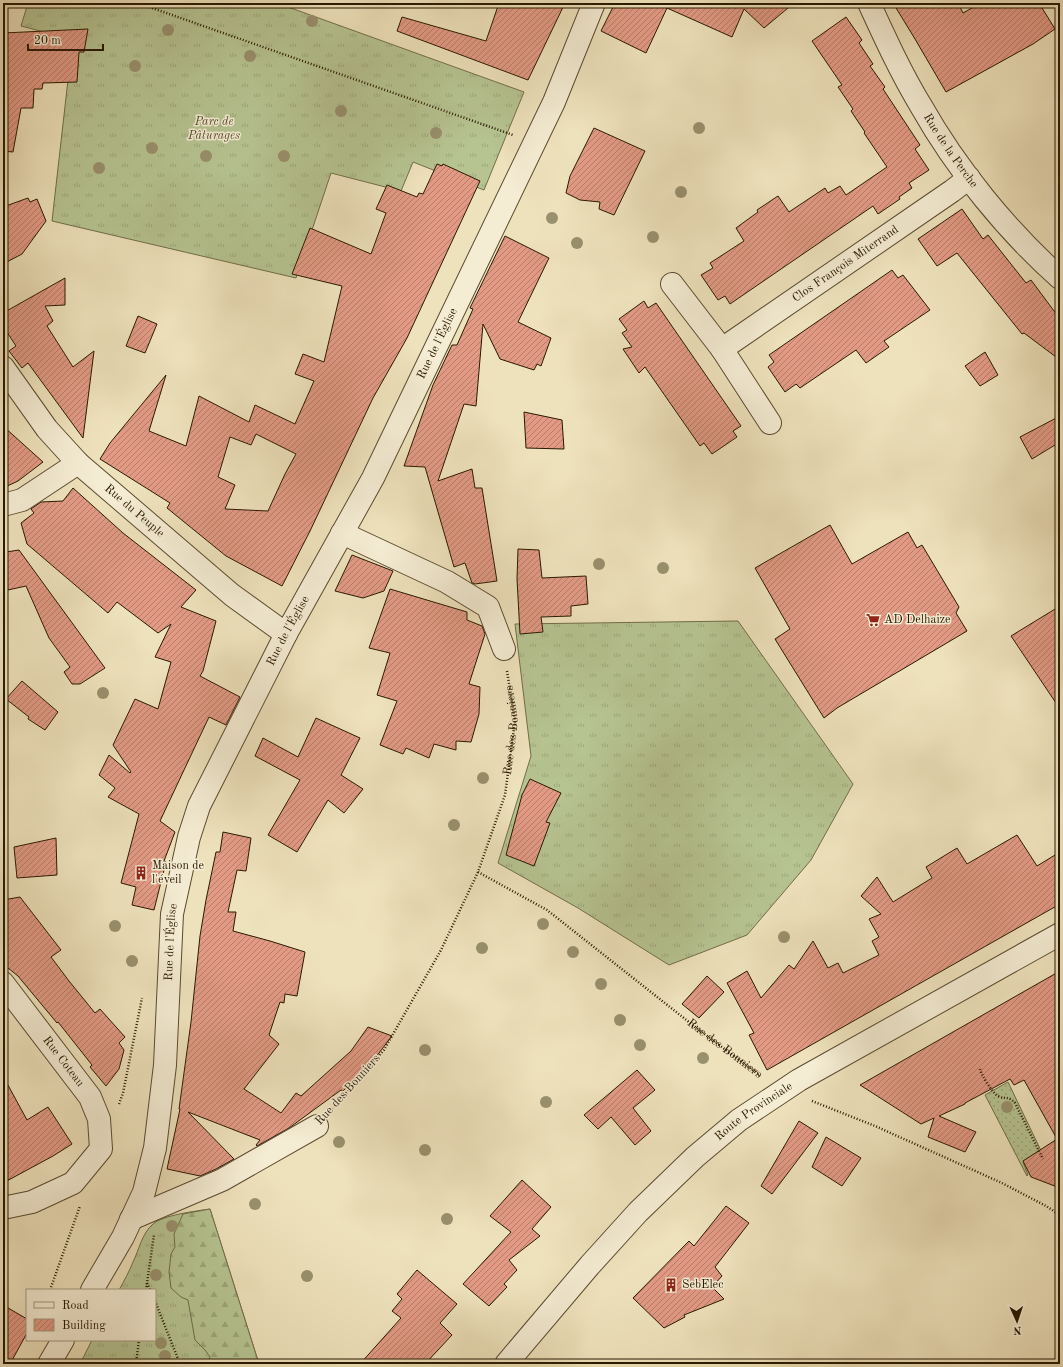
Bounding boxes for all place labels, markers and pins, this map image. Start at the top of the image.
supermarket icon: AD Delhaize [865,612,881,628]
place label: AD Delhaize [884,614,951,626]
place label: Maison de l'éveil [152,860,204,886]
building icon: Maison de l'éveil [133,865,149,881]
building icon: SebElec [663,1277,679,1293]
place label: SebElec [682,1279,723,1291]

